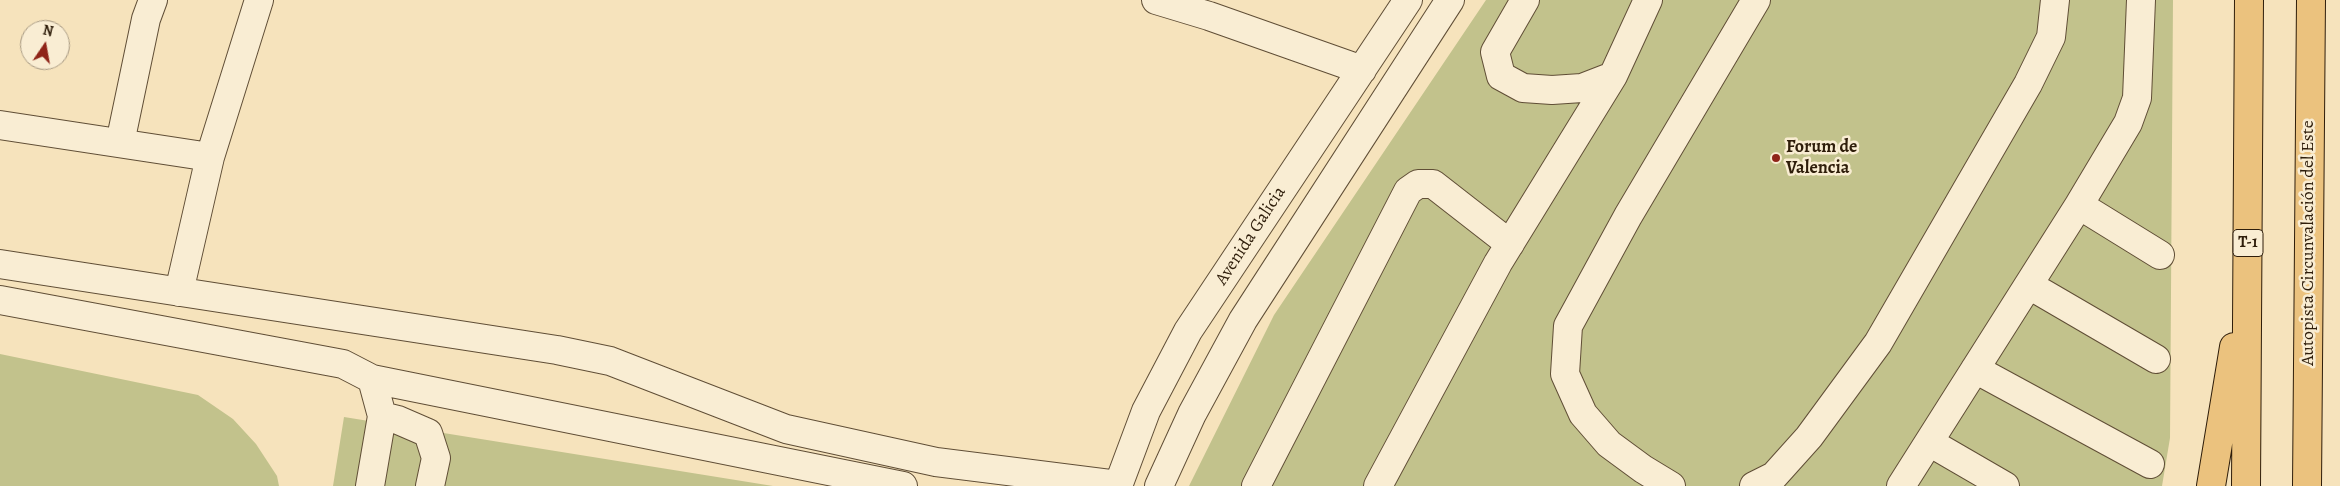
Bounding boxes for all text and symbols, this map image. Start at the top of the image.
north arrow [20,20,70,70]
text: N [41,20,55,41]
street label: Autopista Circunvalación del Este [2298,120,2320,366]
place label: Forum de Valencia [1786,137,1857,180]
marker: Forum de Valencia [1770,152,1782,164]
street label: Avenida Galicia [1211,183,1291,289]
road number: T-1 [2233,230,2263,256]

